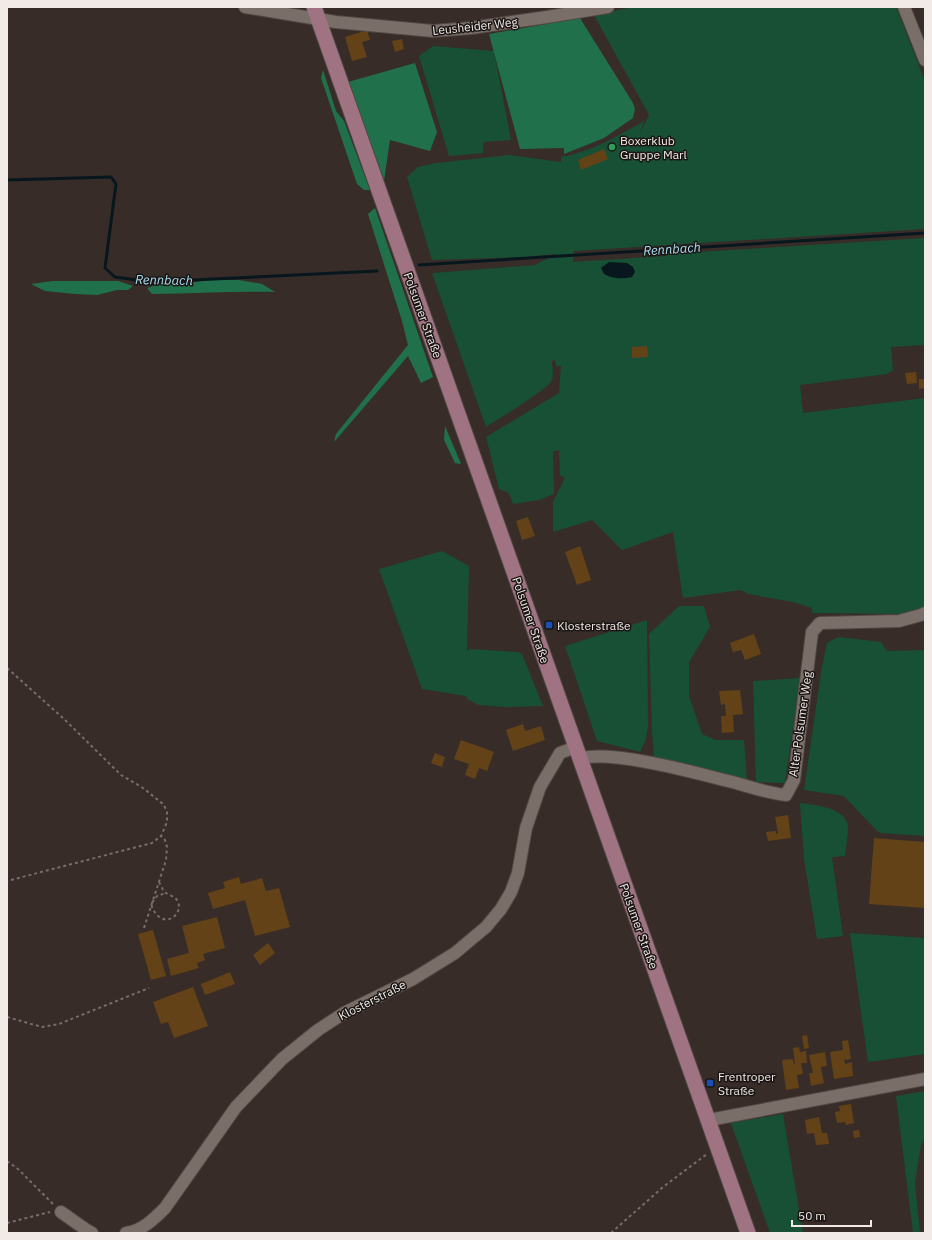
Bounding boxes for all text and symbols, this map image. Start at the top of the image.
street label: Leusheider Weg [432,14,519,38]
place label: Boxerklub Gruppe Marl [620,133,687,162]
marker: Boxerklub Gruppe Marl [607,142,617,152]
water label: Rennbach [643,239,701,259]
street label: Polsumer Straße [401,270,446,360]
water label: Rennbach [135,271,193,289]
street label: Polsumer Straße [509,575,553,665]
place label: Klosterstraße [557,618,631,633]
marker: Klosterstraße [544,620,554,630]
street label: Alter Polsumer Weg [785,670,815,778]
street label: Polsumer Straße [617,881,662,971]
street label: Klosterstraße [336,976,409,1023]
place label: Frentroper Straße [718,1069,776,1098]
marker: Frentroper Straße [705,1078,715,1088]
scale bar [792,1202,871,1228]
text: 50 m [798,1208,826,1223]

